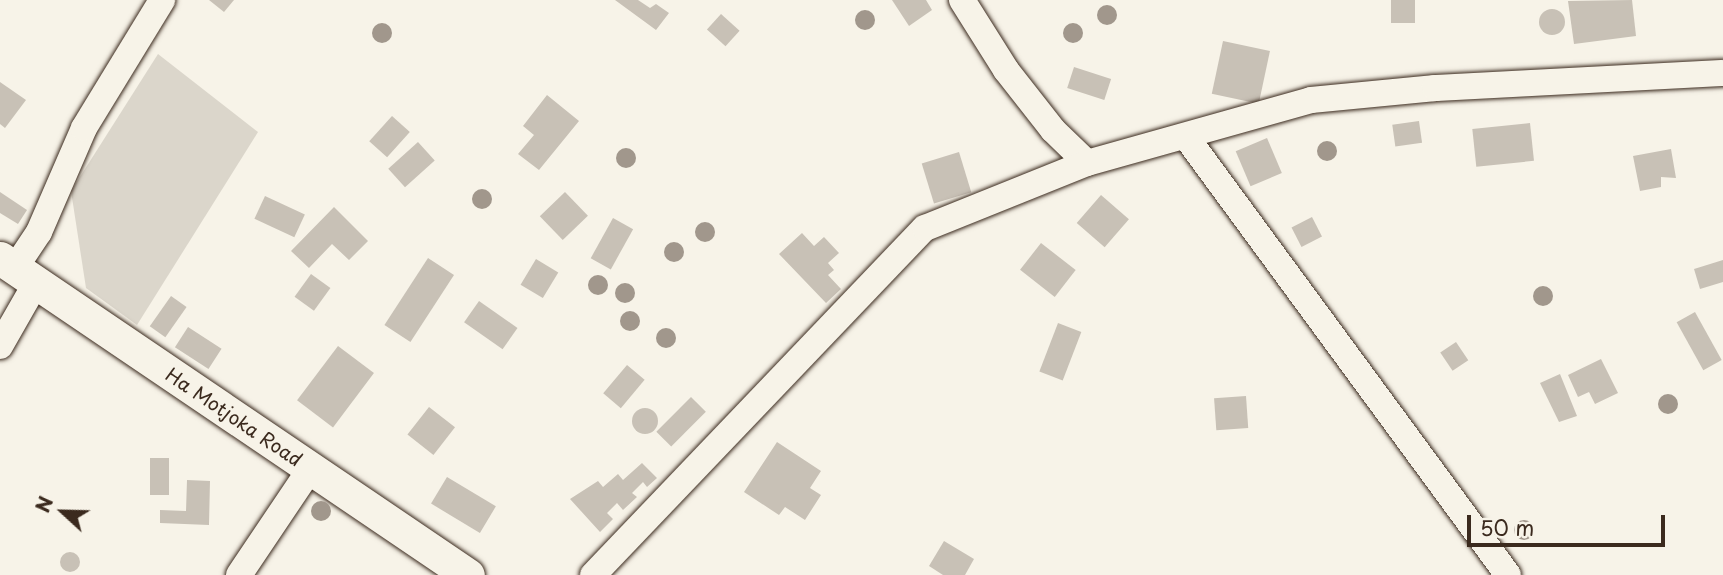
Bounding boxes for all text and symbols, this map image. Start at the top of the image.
street label: Ha Motjoka Road [161,363,307,471]
north arrow [28,477,98,547]
text: N [28,492,59,516]
scale bar [1471,502,1669,546]
text: 50 m [1480,511,1534,543]

